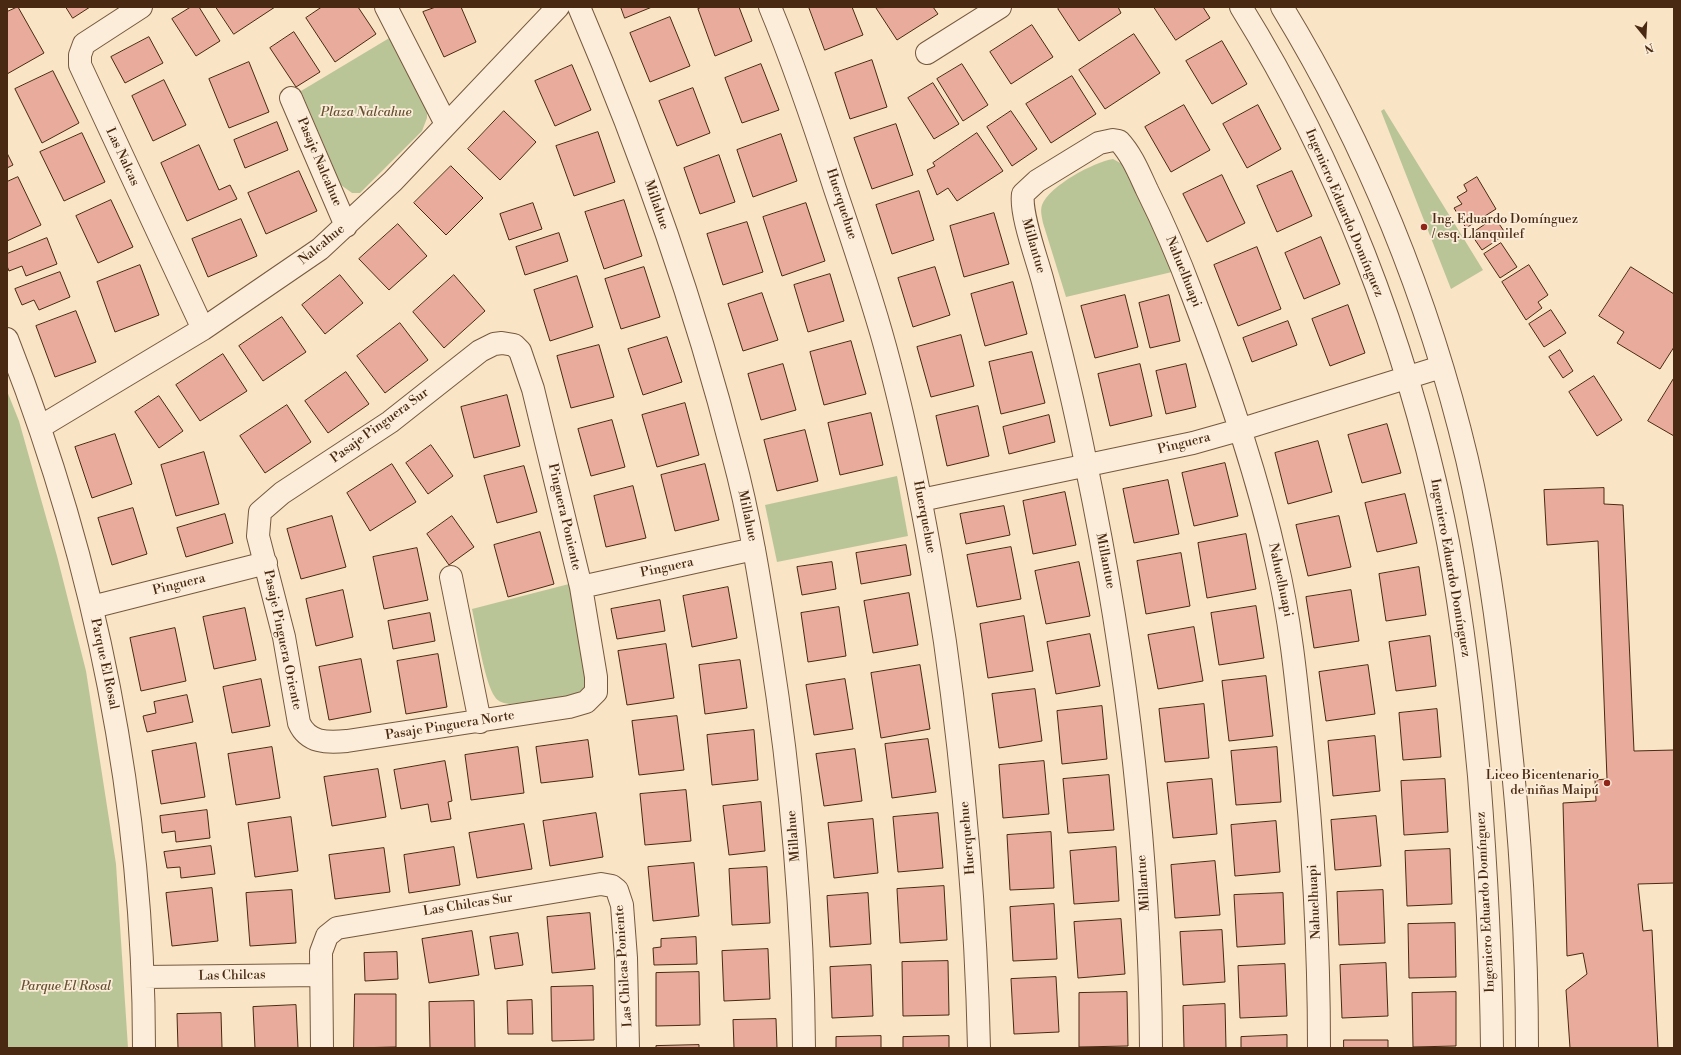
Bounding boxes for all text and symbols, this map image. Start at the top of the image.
north arrow [1625,16,1665,56]
text: N [1642,39,1655,55]
park label: Plaza Nalcahue [321,105,411,121]
street label: Pasaje Nalcahue [293,115,345,209]
street label: Las Nalcas [102,125,142,189]
street label: Ingeniero Eduardo Domínguez [1301,127,1387,299]
street label: Huerquehue [822,167,860,241]
street label: Millahue [640,178,672,232]
place label: Ing. Eduardo Domínguez / esq. Llanquilef [1432,212,1578,243]
street label: Millantue [1018,217,1048,275]
street label: Nalcahue [296,222,348,268]
marker: Ing. Eduardo Domínguez / esq. Llanquilef [1419,222,1429,232]
street label: Nahuelhuapi [1162,234,1204,310]
street label: Pasaje Pinguera Sur [328,385,432,467]
street label: Pinguera [1156,430,1212,458]
street label: Pinguera Poniente [544,462,584,572]
street label: Ingeniero Eduardo Domínguez [1427,478,1473,658]
street label: Huerquehue [909,479,939,555]
street label: Millahue [734,489,760,543]
street label: Millantue [1092,532,1118,590]
street label: Nahuelhuapi [1265,542,1295,618]
street label: Pinguera [639,555,695,581]
street label: Pasaje Pinguera Oriente [260,569,304,711]
street label: Pinguera [151,571,207,599]
street label: Parque El Rosal [87,617,121,711]
street label: Pasaje Pinguera Norte [384,708,516,744]
place label: Liceo Bicentenario de niñas Maipú [1486,768,1599,799]
marker: Liceo Bicentenario de niñas Maipú [1602,778,1612,788]
street label: Huerquehue [957,801,979,875]
street label: Millahue [784,810,804,862]
street label: Ingeniero Eduardo Domínguez [1473,811,1499,993]
street label: Millantue [1134,854,1154,912]
street label: Nahuelhuapi [1305,864,1325,940]
street label: Las Chilcas Sur [422,890,514,920]
street label: Las Chilcas Poniente [612,904,636,1028]
street label: Las Chilcas [198,968,266,984]
park label: Parque El Rosal [21,979,111,995]

